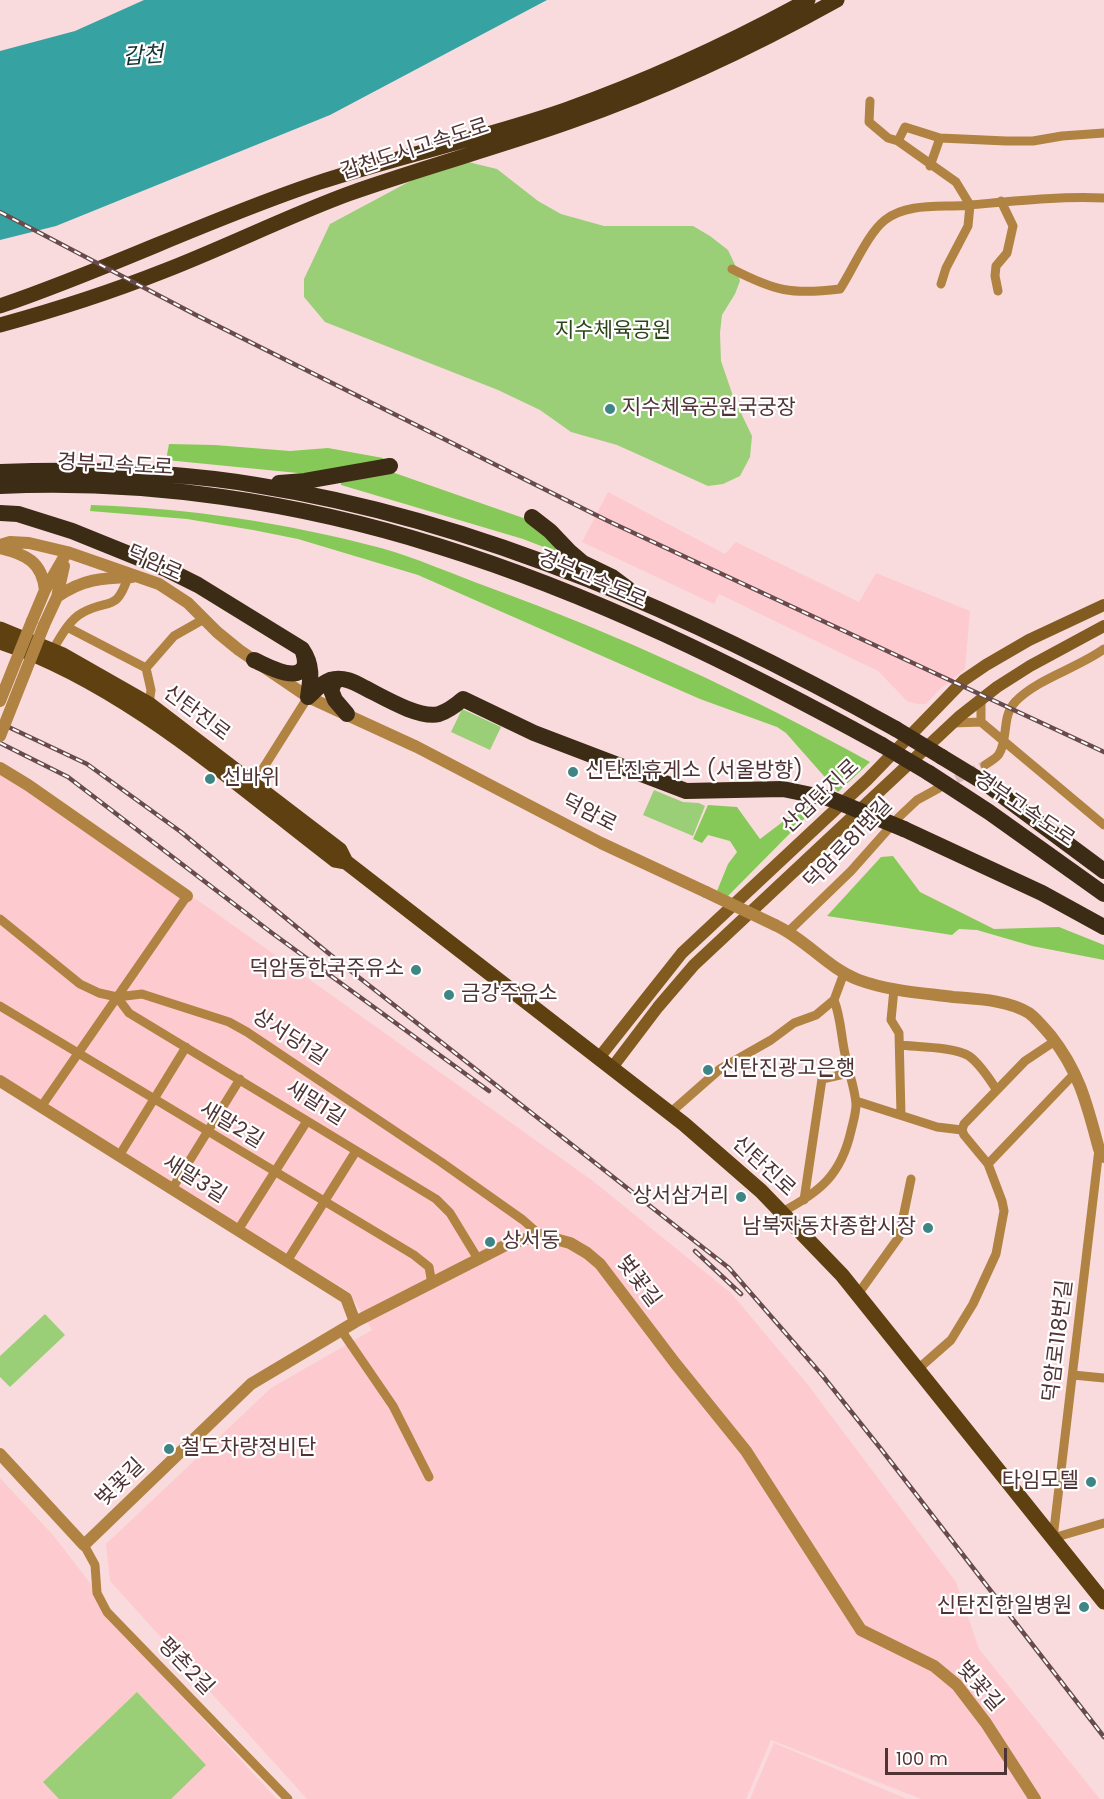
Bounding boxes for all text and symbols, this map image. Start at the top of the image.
water label: 갑천 [122,42,164,72]
street label: 갑천도시고속도로 [338,114,492,186]
park label: 지수체육공원 [555,319,671,345]
place label: 지수체육공원국궁장 [622,396,796,422]
marker: 지수체육공원국궁장 [603,402,617,416]
street label: 경부고속도로 [56,450,174,482]
street label: 덕암로 [122,541,186,587]
street label: 경부고속도로 [534,546,650,614]
street label: 신탄진로 [158,681,234,747]
street label: 산업단지로 [777,755,865,839]
place label: 신탄진휴게소 (서울방향) [585,759,803,785]
marker: 신탄진휴게소 (서울방향) [566,765,580,779]
place label: 선바위 [222,766,280,792]
street label: 경부고속도로 [969,767,1079,853]
marker: 선바위 [203,772,217,786]
street label: 덕암로 [557,790,621,838]
street label: 덕암로81번길 [799,793,899,895]
place label: 덕암동한국주유소 [249,957,404,983]
marker: 덕암동한국주유소 [409,963,423,977]
place label: 금강주유소 [461,982,558,1008]
marker: 금강주유소 [442,988,456,1002]
street label: 상서당1길 [247,1005,331,1071]
place label: 신탄진광고은행 [720,1057,855,1083]
marker: 신탄진광고은행 [701,1063,715,1077]
street label: 새말1길 [281,1076,349,1132]
street label: 새말2길 [194,1097,268,1155]
street label: 신탄진로 [726,1131,800,1203]
street label: 새말3길 [158,1151,230,1209]
place label: 상서삼거리 [632,1184,729,1210]
marker: 상서삼거리 [734,1190,748,1204]
place label: 남북자동차종합시장 [742,1215,916,1241]
marker: 남북자동차종합시장 [921,1221,935,1235]
place label: 상서동 [502,1229,560,1255]
marker: 상서동 [483,1235,497,1249]
street label: 벚꽃길 [610,1251,666,1313]
street label: 덕암로118번길 [1039,1278,1079,1404]
place label: 철도차량정비단 [181,1436,316,1462]
marker: 철도차량정비단 [162,1442,176,1456]
street label: 벚꽃길 [91,1454,151,1512]
place label: 타임모텔 [1002,1469,1079,1495]
marker: 타임모텔 [1084,1475,1098,1489]
place label: 신탄진한일병원 [937,1594,1072,1620]
marker: 신탄진한일병원 [1077,1600,1091,1614]
street label: 평촌2길 [152,1633,218,1701]
street label: 벚꽃길 [950,1657,1008,1717]
scale bar [888,1736,1010,1774]
text: 100 m [896,1746,948,1771]

